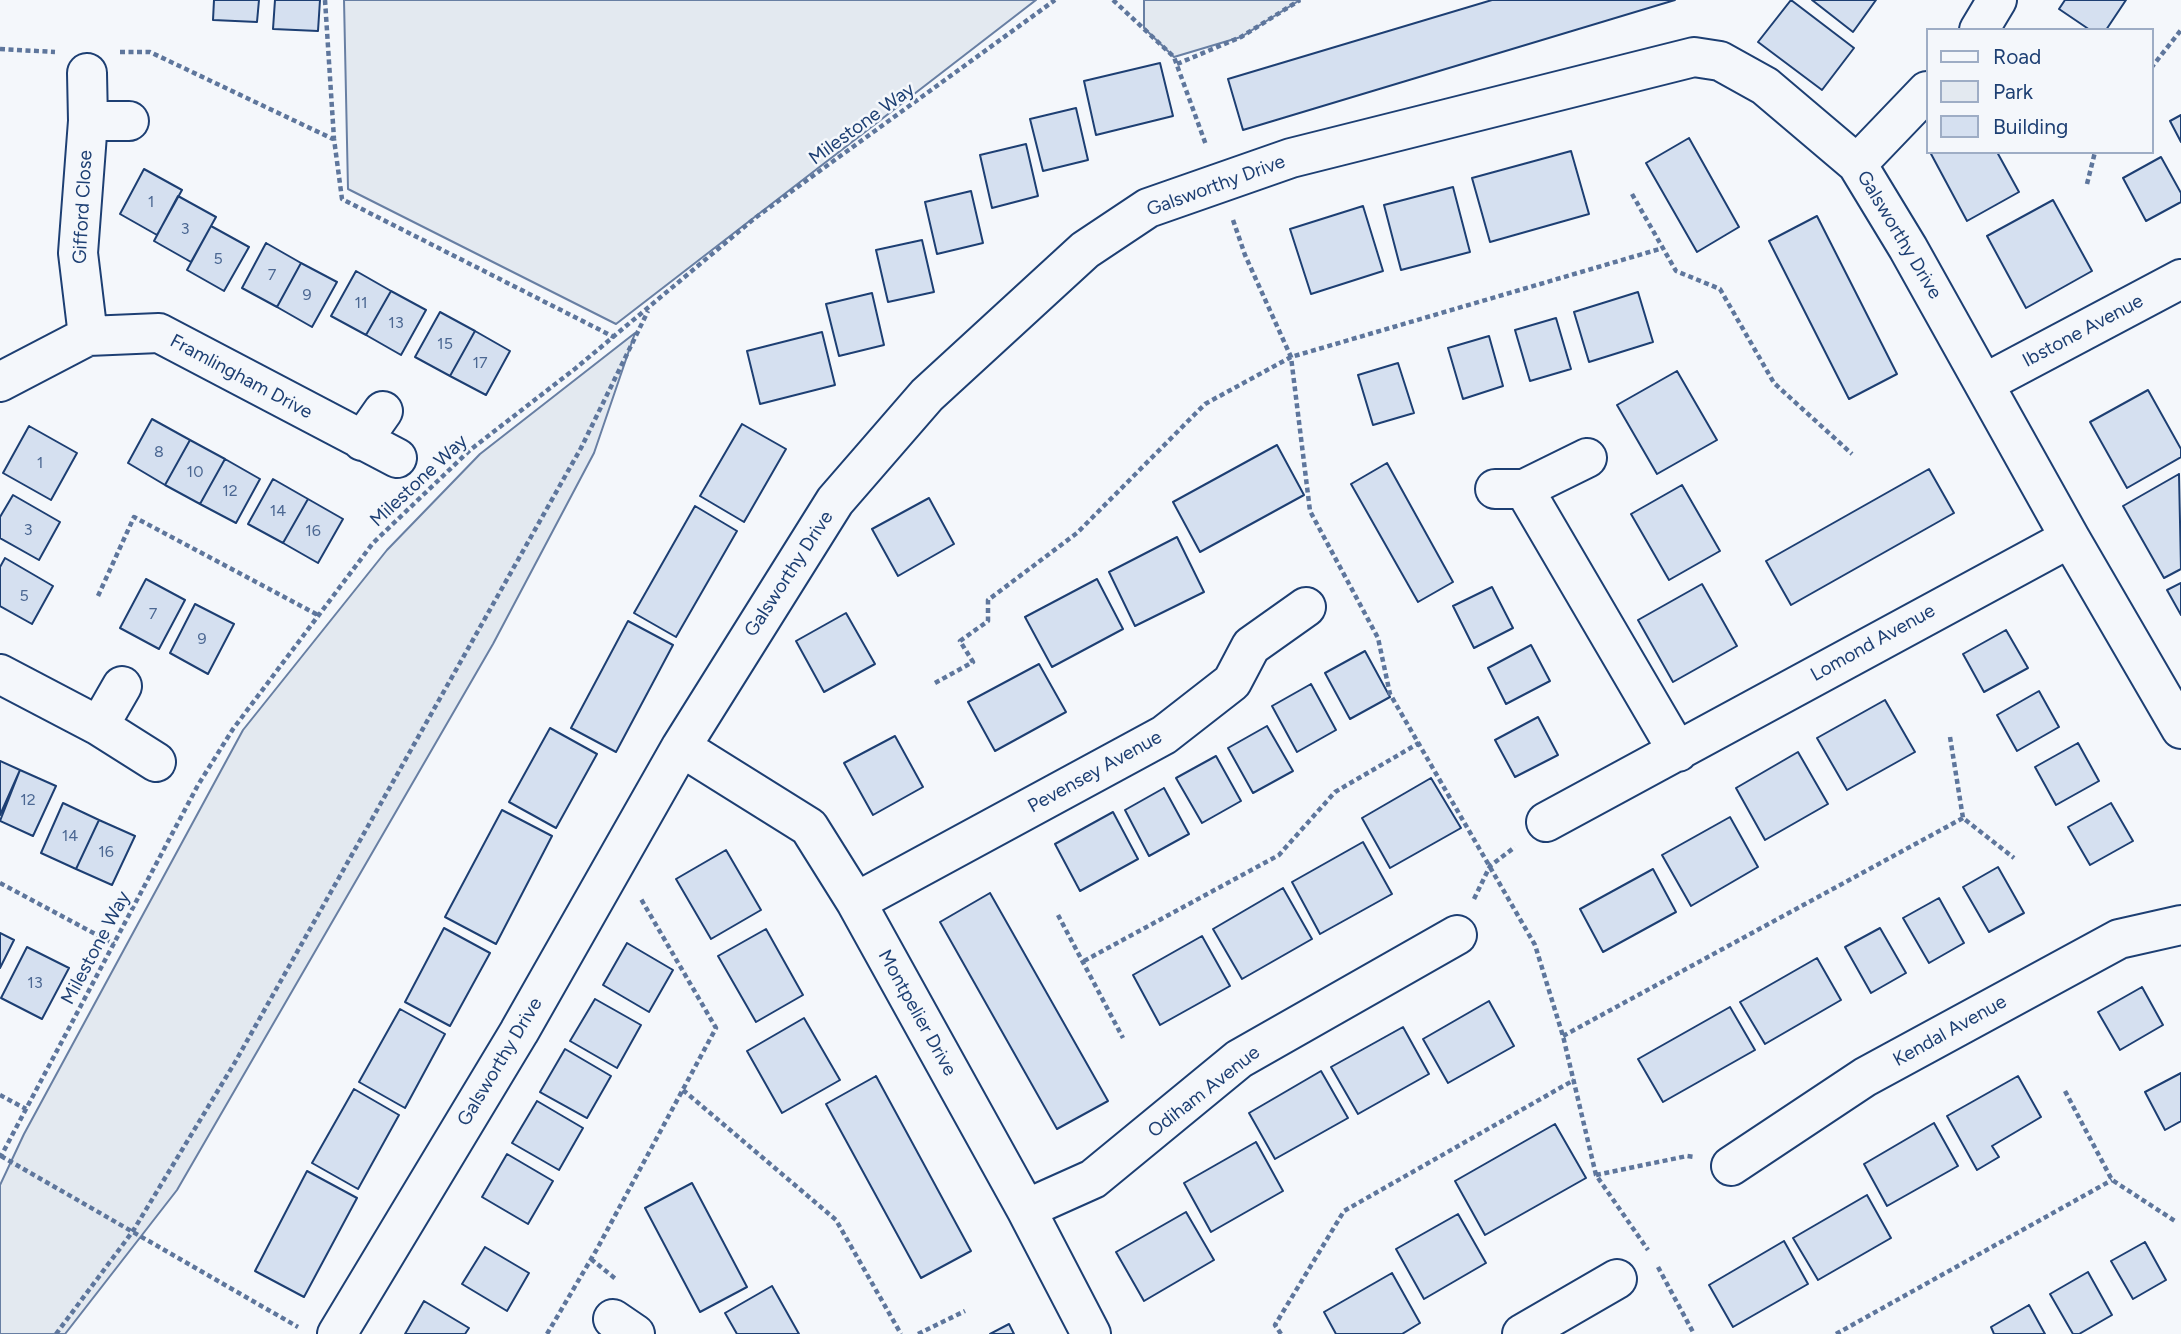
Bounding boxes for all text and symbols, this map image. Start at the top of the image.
legend [1926,28,2153,154]
text: Road [1993,44,2041,69]
street label: Milestone Way [805,78,919,170]
text: Park [1993,79,2033,104]
text: Building [1993,114,2068,139]
street label: Gifford Close [69,149,97,265]
street label: Galsworthy Drive [1144,150,1288,222]
street label: Galsworthy Drive [1852,167,1946,303]
house number: 1 [148,192,154,212]
house number: 3 [181,219,189,239]
house number: 5 [213,249,223,269]
house number: 7 [268,265,276,285]
house number: 9 [302,285,312,305]
street label: Ibstone Avenue [2019,290,2147,372]
house number: 11 [354,293,368,313]
house number: 13 [388,313,404,333]
street label: Framlingham Drive [166,330,316,424]
house number: 15 [437,334,453,354]
house number: 17 [472,353,488,373]
street label: Milestone Way [366,430,472,532]
house number: 8 [154,442,164,462]
house number: 1 [37,453,43,473]
house number: 10 [187,462,203,482]
house number: 12 [222,481,238,501]
house number: 14 [270,501,286,521]
street label: Galsworthy Drive [740,507,838,641]
house number: 3 [24,520,32,540]
house number: 16 [305,521,321,541]
house number: 5 [19,586,29,606]
street label: Lomond Avenue [1807,599,1939,687]
house number: 7 [149,604,157,624]
house number: 9 [197,629,207,649]
street label: Pevensey Avenue [1024,726,1166,818]
house number: 12 [20,790,36,810]
house number: 14 [62,826,78,846]
house number: 16 [98,842,114,862]
street label: Milestone Way [57,888,135,1008]
street label: Montpelier Drive [873,946,961,1080]
house number: 13 [27,973,43,993]
street label: Kendal Avenue [1889,990,2011,1072]
street label: Galsworthy Drive [453,994,547,1130]
street label: Odiham Avenue [1144,1041,1264,1143]

